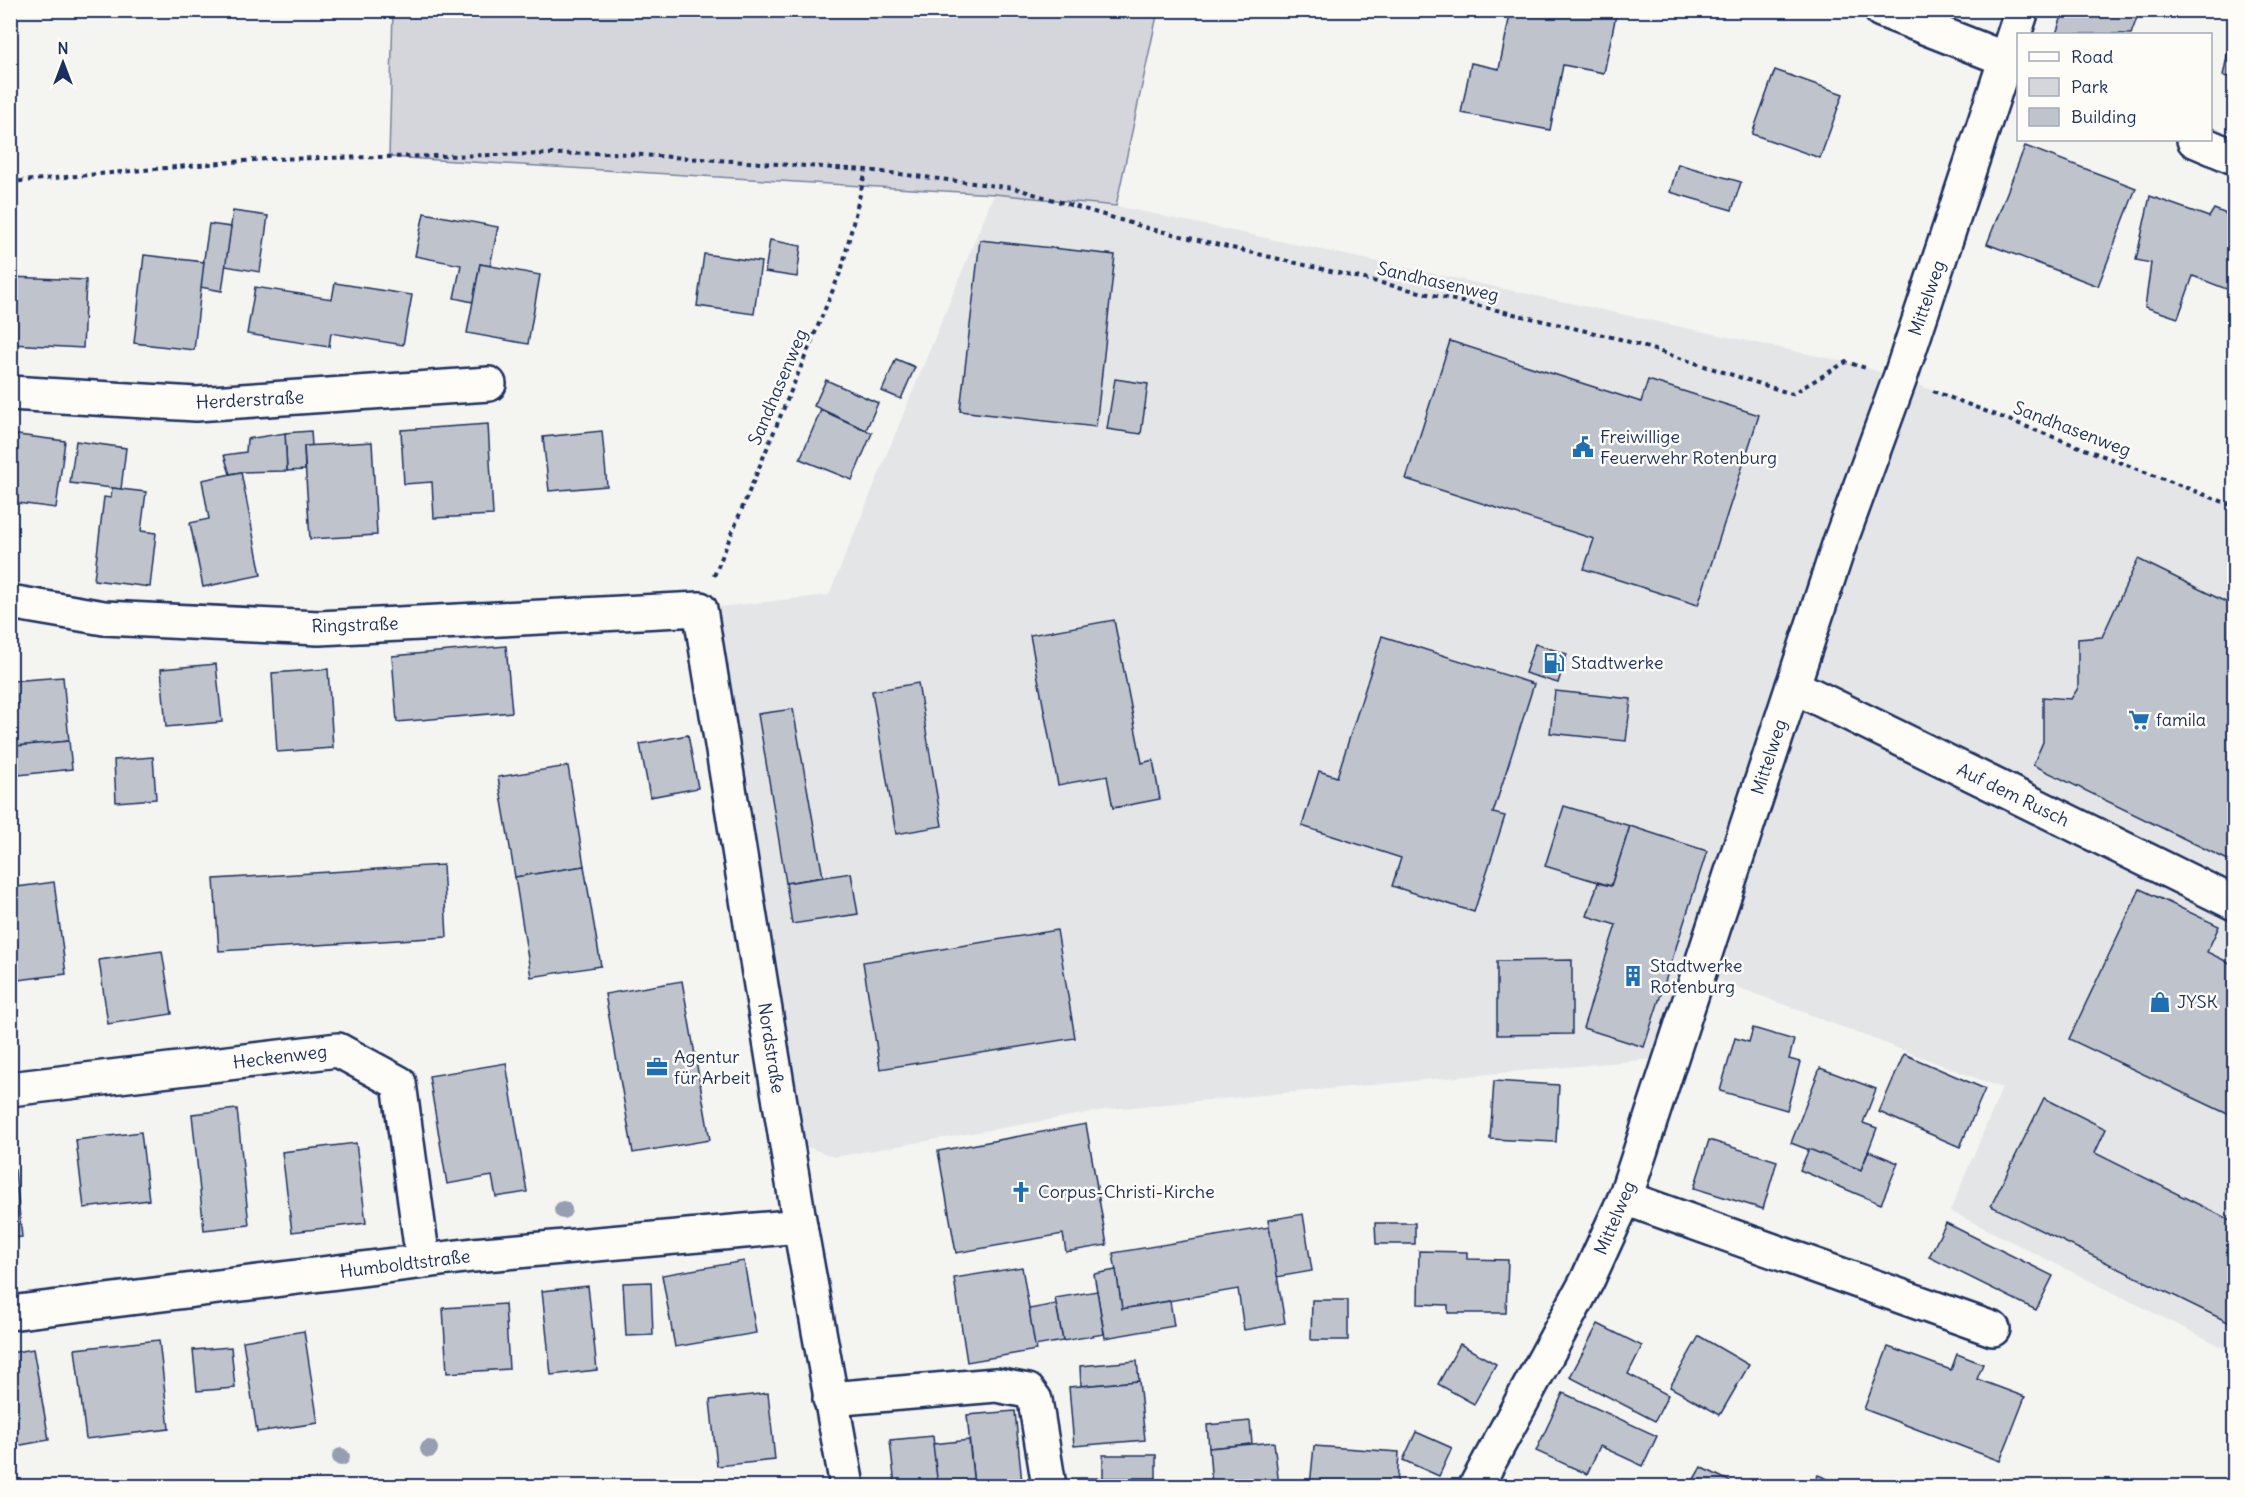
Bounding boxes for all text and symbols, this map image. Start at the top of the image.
north arrow [33,33,93,93]
legend [2017,33,2212,141]
text: N [57,38,69,58]
text: Road [2071,45,2114,68]
text: Park [2071,75,2108,98]
text: Building [2071,105,2136,128]
street label: Sandhasenweg [1375,256,1501,307]
street label: Mittelweg [1903,257,1950,339]
street label: Sandhasenweg [743,325,812,448]
street label: Herderstraße [195,385,305,414]
street label: Sandhasenweg [2010,396,2134,461]
place label: Freiwillige Feuerwehr Rotenburg [1600,425,1777,469]
public building icon: Freiwillige Feuerwehr Rotenburg [1571,435,1595,459]
street label: Ringstraße [311,611,399,638]
fuel station icon: Stadtwerke [1542,651,1566,675]
place label: Stadtwerke [1571,651,1664,674]
supermarket icon: famila [2127,708,2151,732]
place label: famila [2156,708,2206,731]
street label: Mittelweg [1746,716,1792,798]
street label: Auf dem Rusch [1953,757,2073,832]
place label: Stadtwerke Rotenburg [1650,954,1743,998]
building icon: Stadtwerke Rotenburg [1621,964,1645,988]
shop icon: JYSK [2148,990,2172,1014]
place label: JYSK [2177,990,2218,1013]
street label: Nordstraße [753,1001,790,1095]
street label: Heckenweg [232,1039,328,1074]
place label: Agentur für Arbeit [674,1045,751,1089]
office icon: Agentur für Arbeit [645,1055,669,1079]
street label: Mittelweg [1589,1177,1640,1258]
church icon: Corpus-Christi-Kirche [1009,1180,1033,1204]
place label: Corpus-Christi-Kirche [1038,1180,1215,1203]
street label: Humboldtstraße [338,1244,471,1283]

